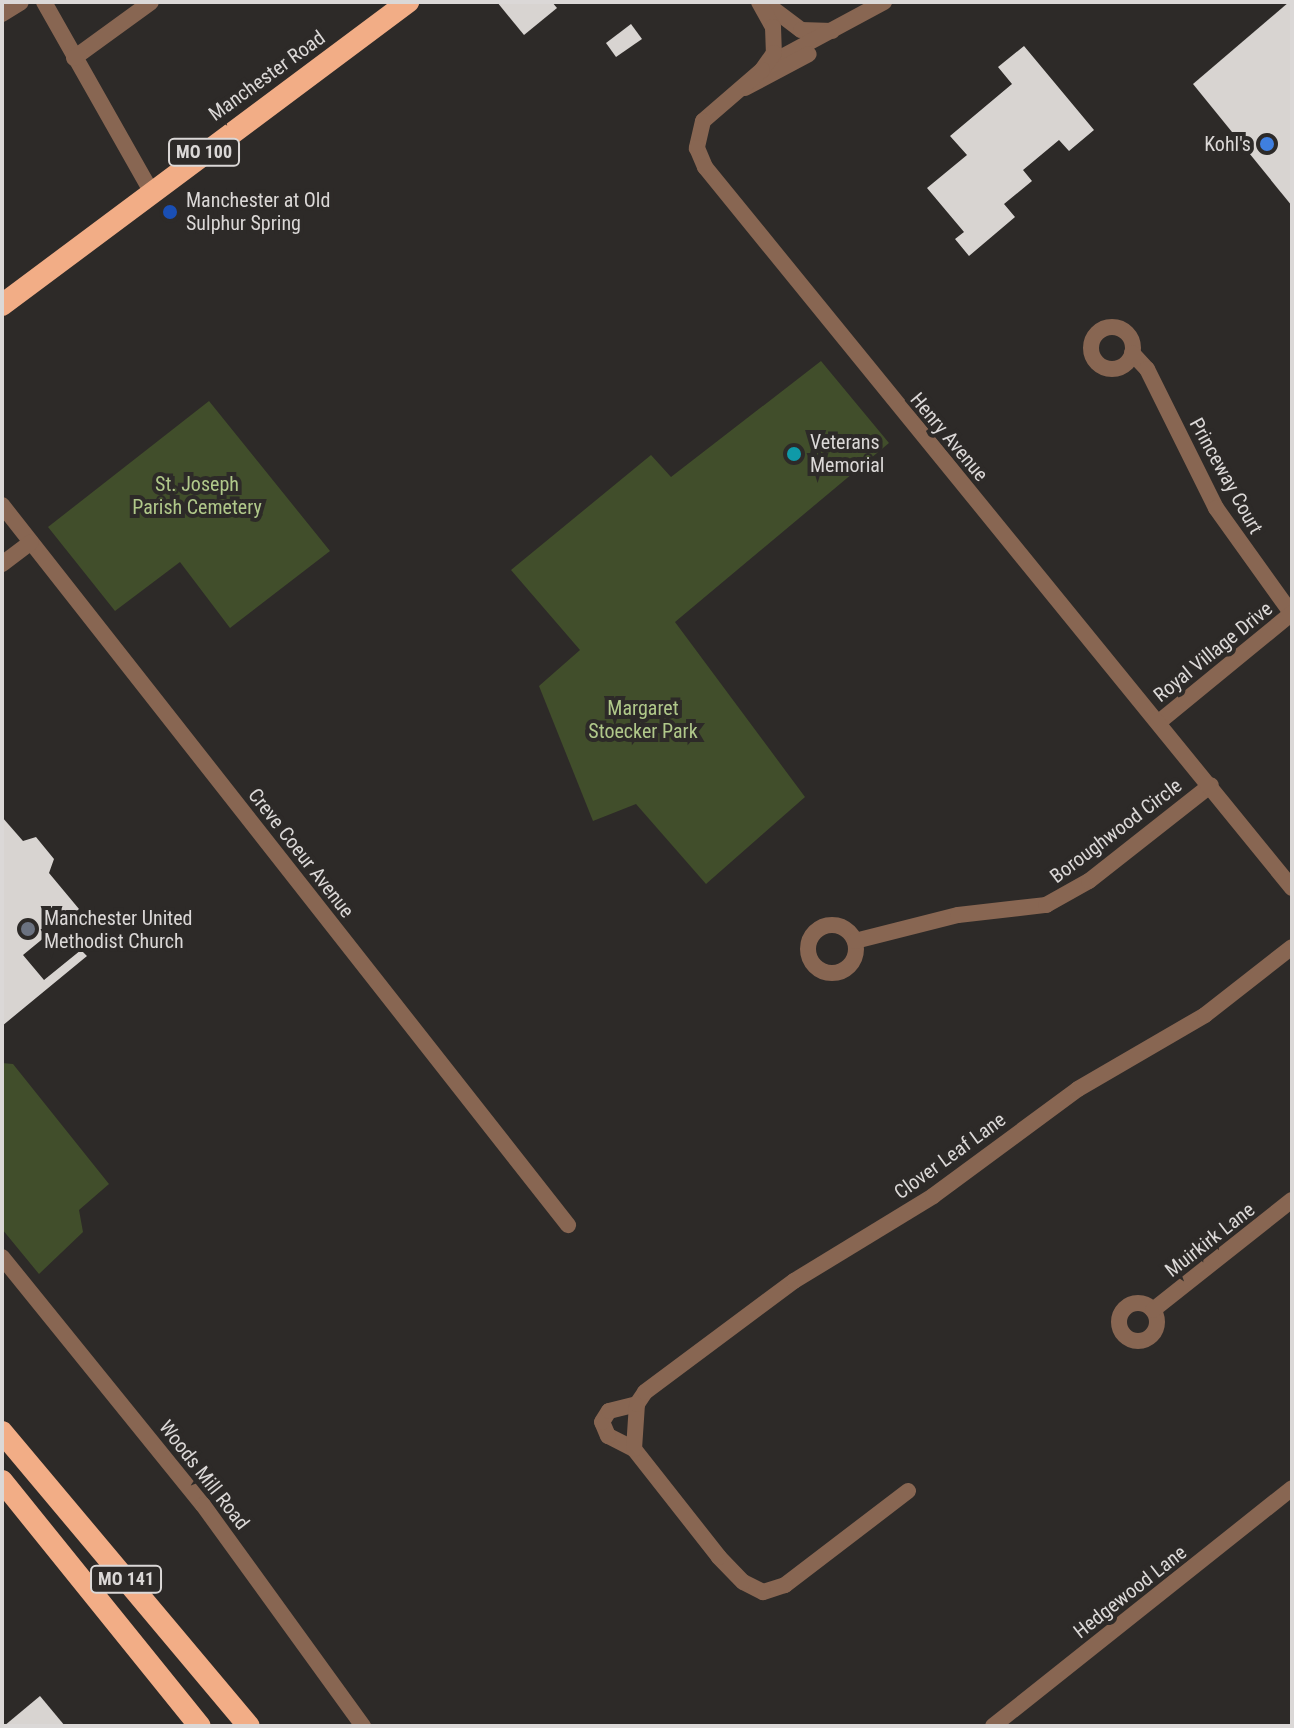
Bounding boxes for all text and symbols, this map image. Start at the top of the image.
street label: Manchester Road [204,26,330,126]
place label: Kohl's [1204,132,1251,156]
marker: Kohl's [1258,135,1276,153]
road number: MO 100 [168,138,240,166]
place label: Manchester at Old Sulphur Spring [186,188,330,235]
marker: Manchester at Old Sulphur Spring [161,203,179,221]
street label: Henry Avenue [905,388,993,486]
street label: Princeway Court [1184,414,1268,538]
place label: Veterans Memorial [810,430,884,477]
marker: Veterans Memorial [785,445,803,463]
park label: St. Joseph Parish Cemetery [132,472,262,519]
street label: Royal Village Drive [1149,597,1277,707]
park label: Margaret Stoecker Park [588,696,698,743]
street label: Boroughwood Circle [1045,774,1187,888]
street label: Creve Coeur Avenue [243,784,359,922]
place label: Manchester United Methodist Church [44,906,192,953]
marker: Manchester United Methodist Church [19,920,37,938]
street label: Clover Leaf Lane [890,1108,1010,1204]
street label: Muirkirk Lane [1160,1198,1260,1282]
street label: Woods Mill Road [154,1415,254,1535]
street label: Hedgewood Lane [1069,1540,1191,1644]
road number: MO 141 [90,1565,162,1593]

